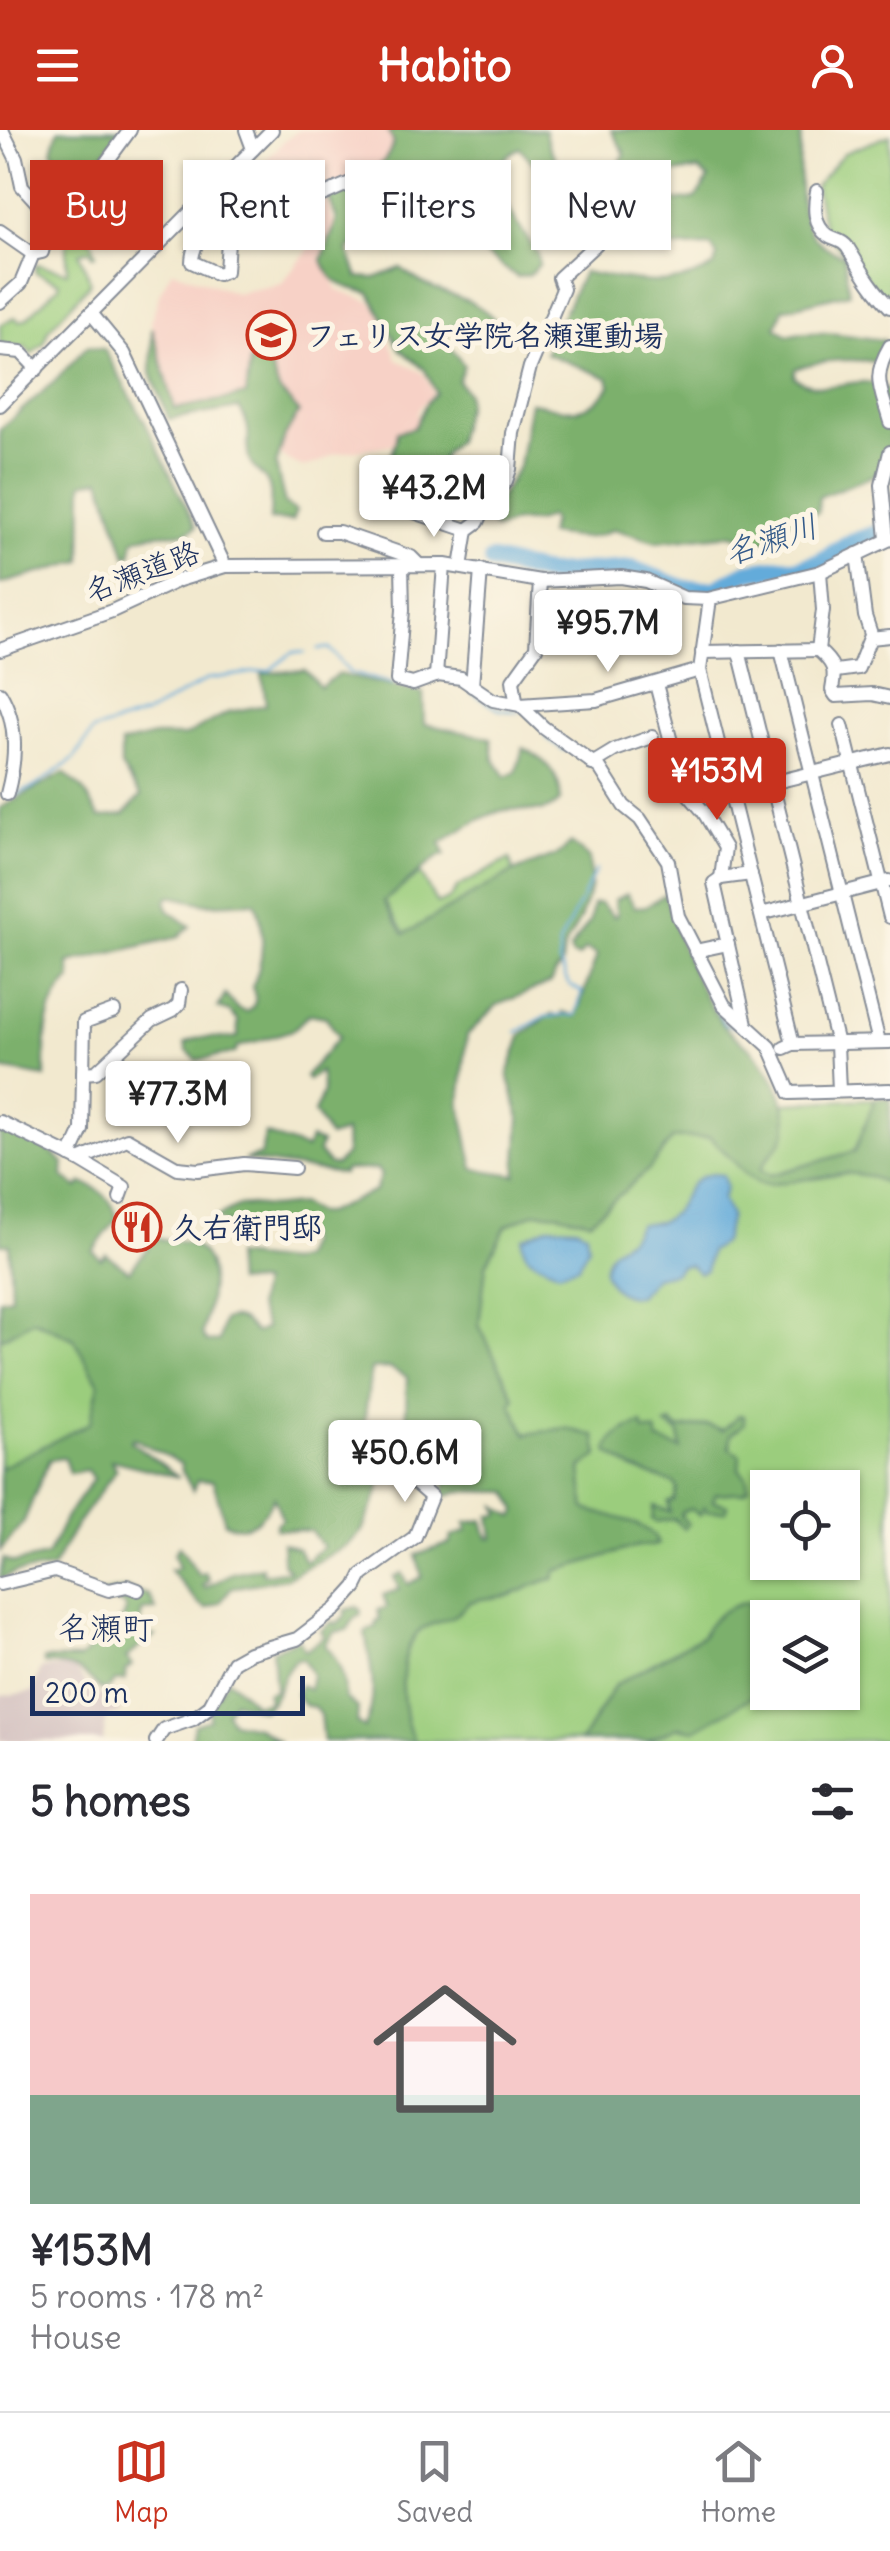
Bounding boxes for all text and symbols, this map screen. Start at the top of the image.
text: Habito [378,37,512,93]
icon: menu [30,38,85,93]
icon: person [805,38,860,93]
chip: Buy [30,160,163,250]
chip: Rent [183,160,325,250]
chip: Filters [345,160,511,250]
chip: New [531,160,671,250]
school or university icon: フェリス女学院名瀬運動場 [245,309,297,361]
place label: フェリス女学院名瀬運動場 [306,316,664,354]
pin: ¥43.2M [353,455,515,540]
text: ¥43.2M [381,467,487,508]
water label: 名瀬川 [719,505,823,573]
street label: 名瀬道路 [79,532,205,610]
pin: ¥95.7M [527,590,689,675]
text: ¥95.7M [556,602,660,643]
pin: ¥153M [647,738,787,823]
text: ¥153M [670,750,764,791]
pin: ¥77.3M [97,1061,259,1146]
text: ¥77.3M [128,1073,228,1114]
restaurant icon: 久右衛門邸 [111,1201,163,1253]
place label: 久右衛門邸 [172,1208,322,1246]
pin: ¥50.6M [324,1420,486,1505]
text: ¥50.6M [350,1432,460,1473]
map controls [750,1470,860,1710]
button: locate [750,1470,860,1580]
button: layers [750,1600,860,1710]
district label: 名瀬町 [58,1607,154,1648]
scale bar [30,1671,305,1716]
text: 200 m [45,1675,128,1711]
icon: filters [805,1774,860,1829]
text: 5 homes [30,1775,191,1827]
icon: home [355,1959,535,2139]
text: ¥153M [30,2224,153,2276]
text: 5 rooms · 178 m² [30,2276,264,2317]
text: House [30,2317,121,2358]
tab: Map [114,2434,169,2530]
tab: Saved [396,2434,473,2530]
tab: Home [701,2434,776,2530]

